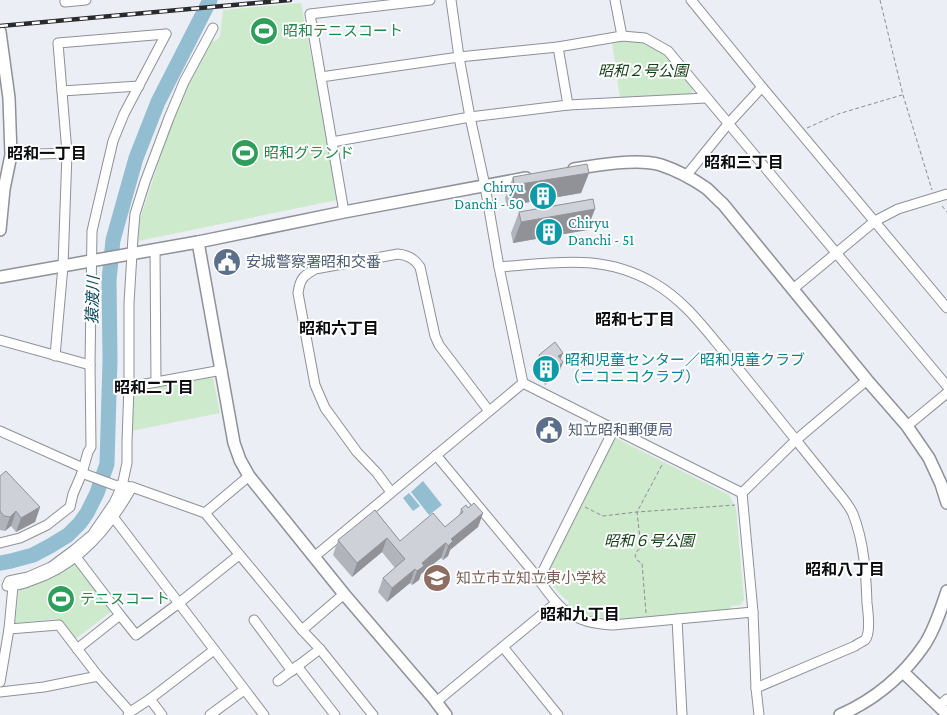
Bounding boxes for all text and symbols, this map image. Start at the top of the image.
sports icon: 昭和テニスコート [249,16,279,46]
place label: 昭和テニスコート [283,23,403,39]
park label: 昭和２号公園 [598,63,690,79]
sports icon: 昭和グランド [230,138,260,168]
district label: 昭和一丁目 [7,145,87,162]
place label: 昭和グランド [264,145,354,161]
district label: 昭和三丁目 [704,154,784,171]
place label: Chiryu Danchi - 50 [454,179,524,212]
building icon: Chiryu Danchi - 50 [528,181,558,211]
place label: Chiryu Danchi - 51 [568,215,634,248]
building icon: Chiryu Danchi - 51 [534,217,564,247]
public building icon: 安城警察署昭和交番 [212,247,242,277]
place label: 安城警察署昭和交番 [246,254,381,270]
water label: 猿渡川 [83,274,102,324]
district label: 昭和七丁目 [595,311,675,328]
district label: 昭和六丁目 [299,320,379,337]
place label: 昭和児童センター／昭和児童クラブ （ニコニコクラブ） [565,352,805,385]
building icon: 昭和児童センター／昭和児童クラブ （ニコニコクラブ） [531,354,561,384]
district label: 昭和二丁目 [114,379,194,396]
public building icon: 知立昭和郵便局 [534,415,564,445]
place label: 知立昭和郵便局 [568,422,673,438]
park label: 昭和６号公園 [604,533,696,549]
district label: 昭和八丁目 [805,561,885,578]
school or university icon: 知立市立知立東小学校 [422,563,452,593]
place label: 知立市立知立東小学校 [456,570,606,586]
sports icon: テニスコート [46,584,76,614]
place label: テニスコート [80,591,170,607]
district label: 昭和九丁目 [540,606,620,623]

